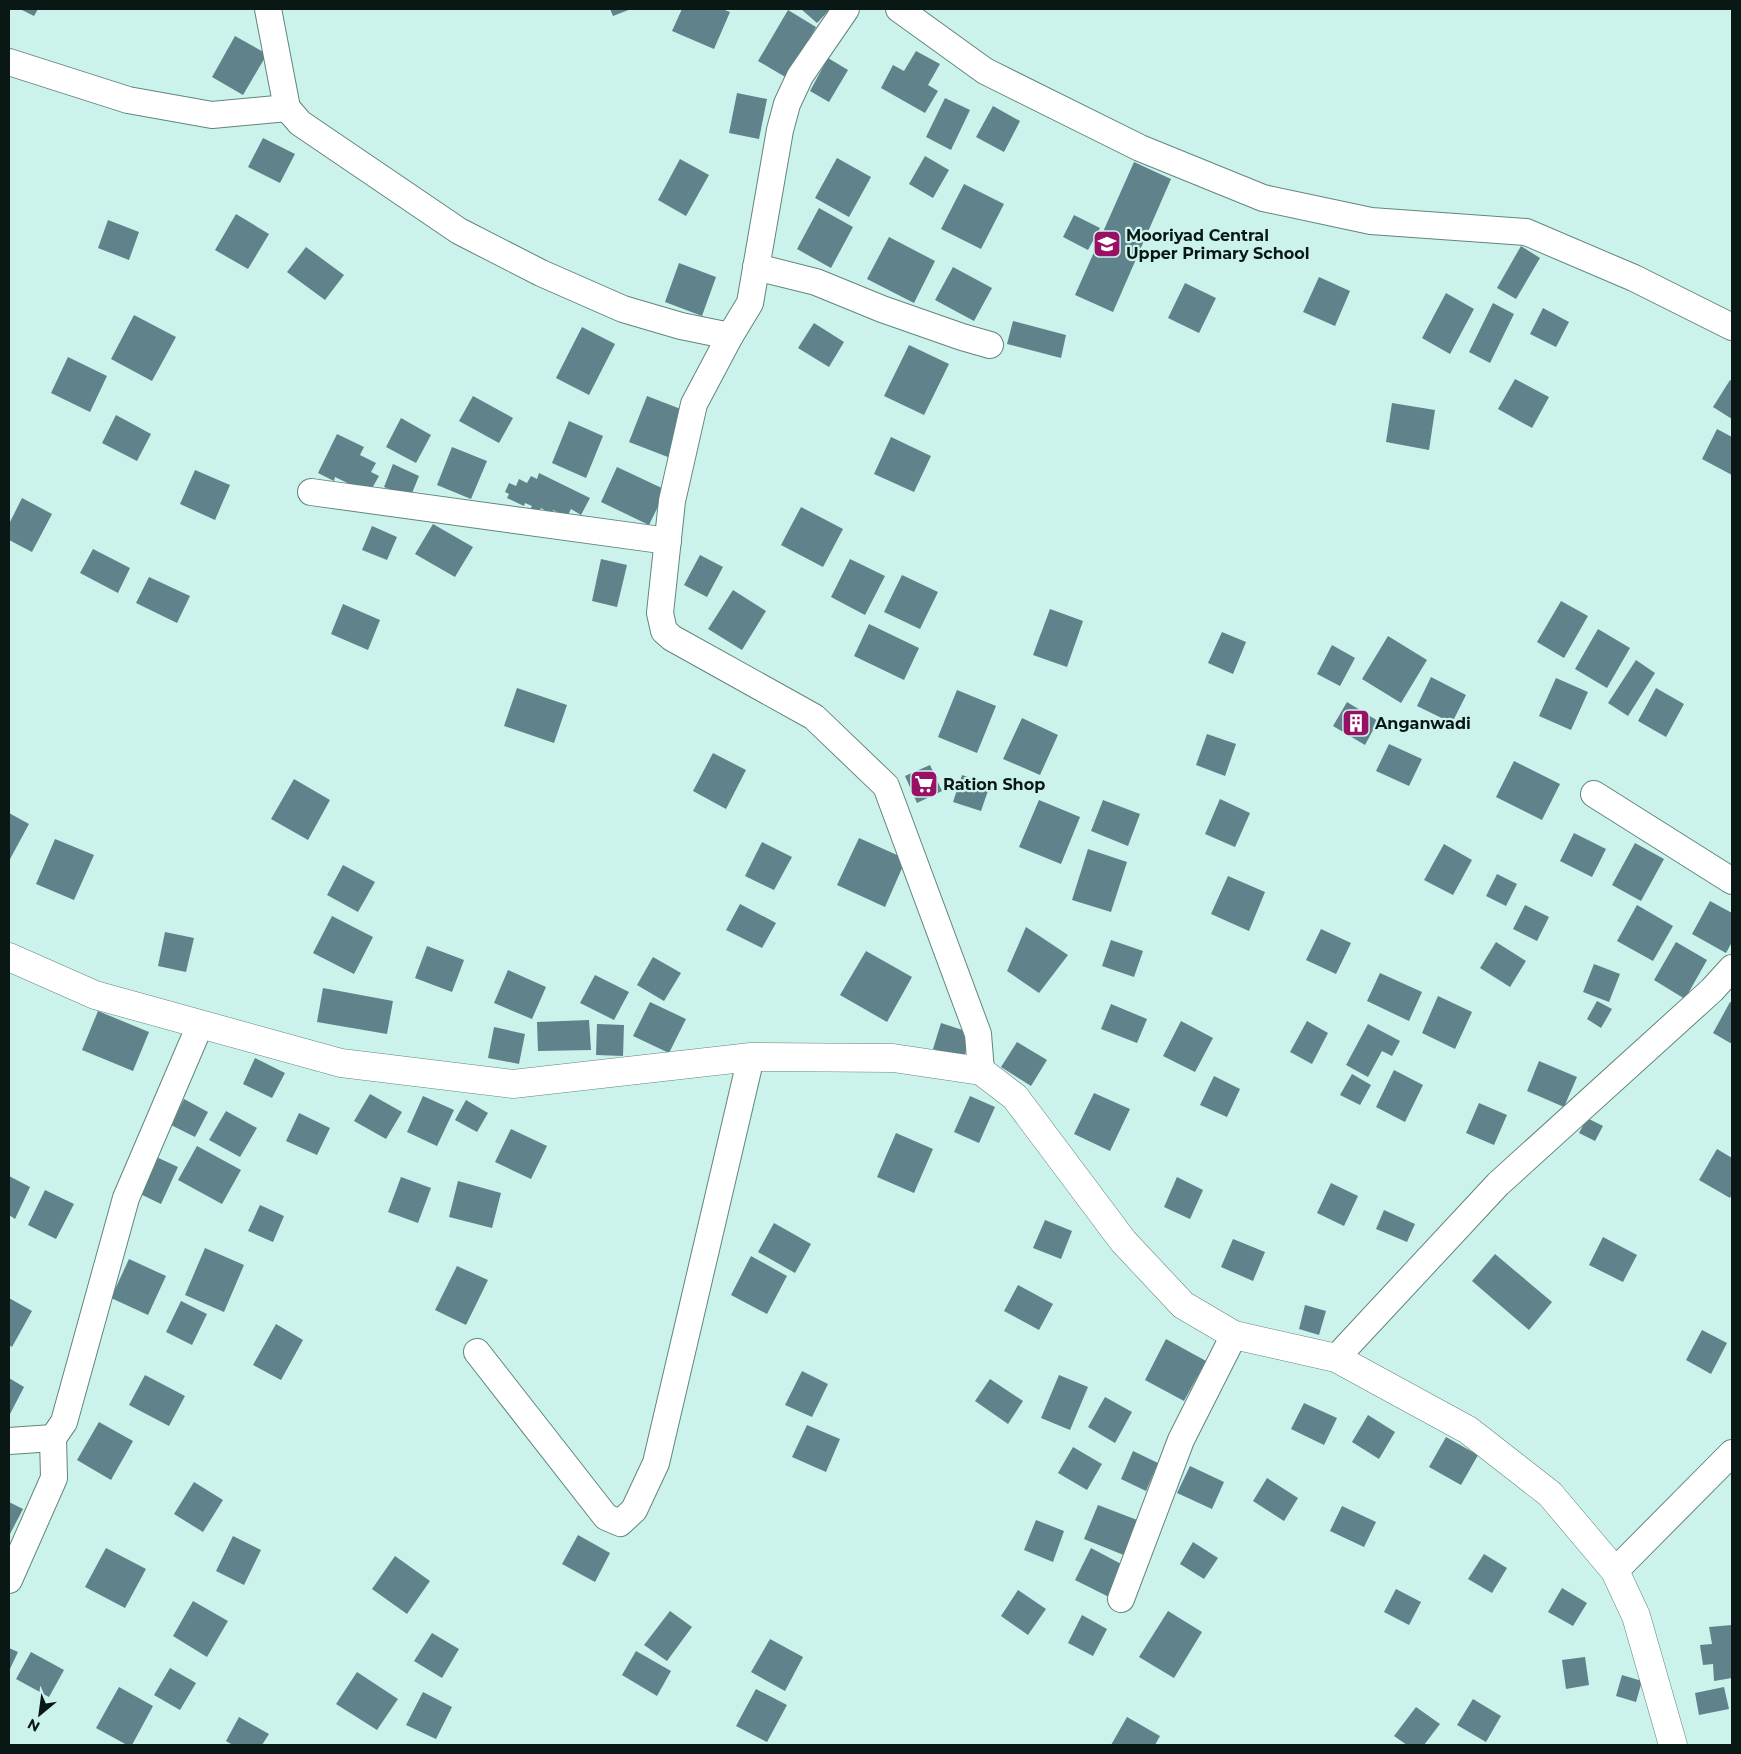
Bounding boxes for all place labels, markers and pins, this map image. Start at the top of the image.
place label: Mooriyad Central Upper Primary School [1126,226,1310,263]
school or university icon: Mooriyad Central Upper Primary School [1092,229,1122,259]
building icon: Anganwadi [1341,708,1371,738]
place label: Anganwadi [1374,714,1471,733]
supermarket icon: Ration Shop [909,769,939,799]
place label: Ration Shop [943,775,1045,794]

